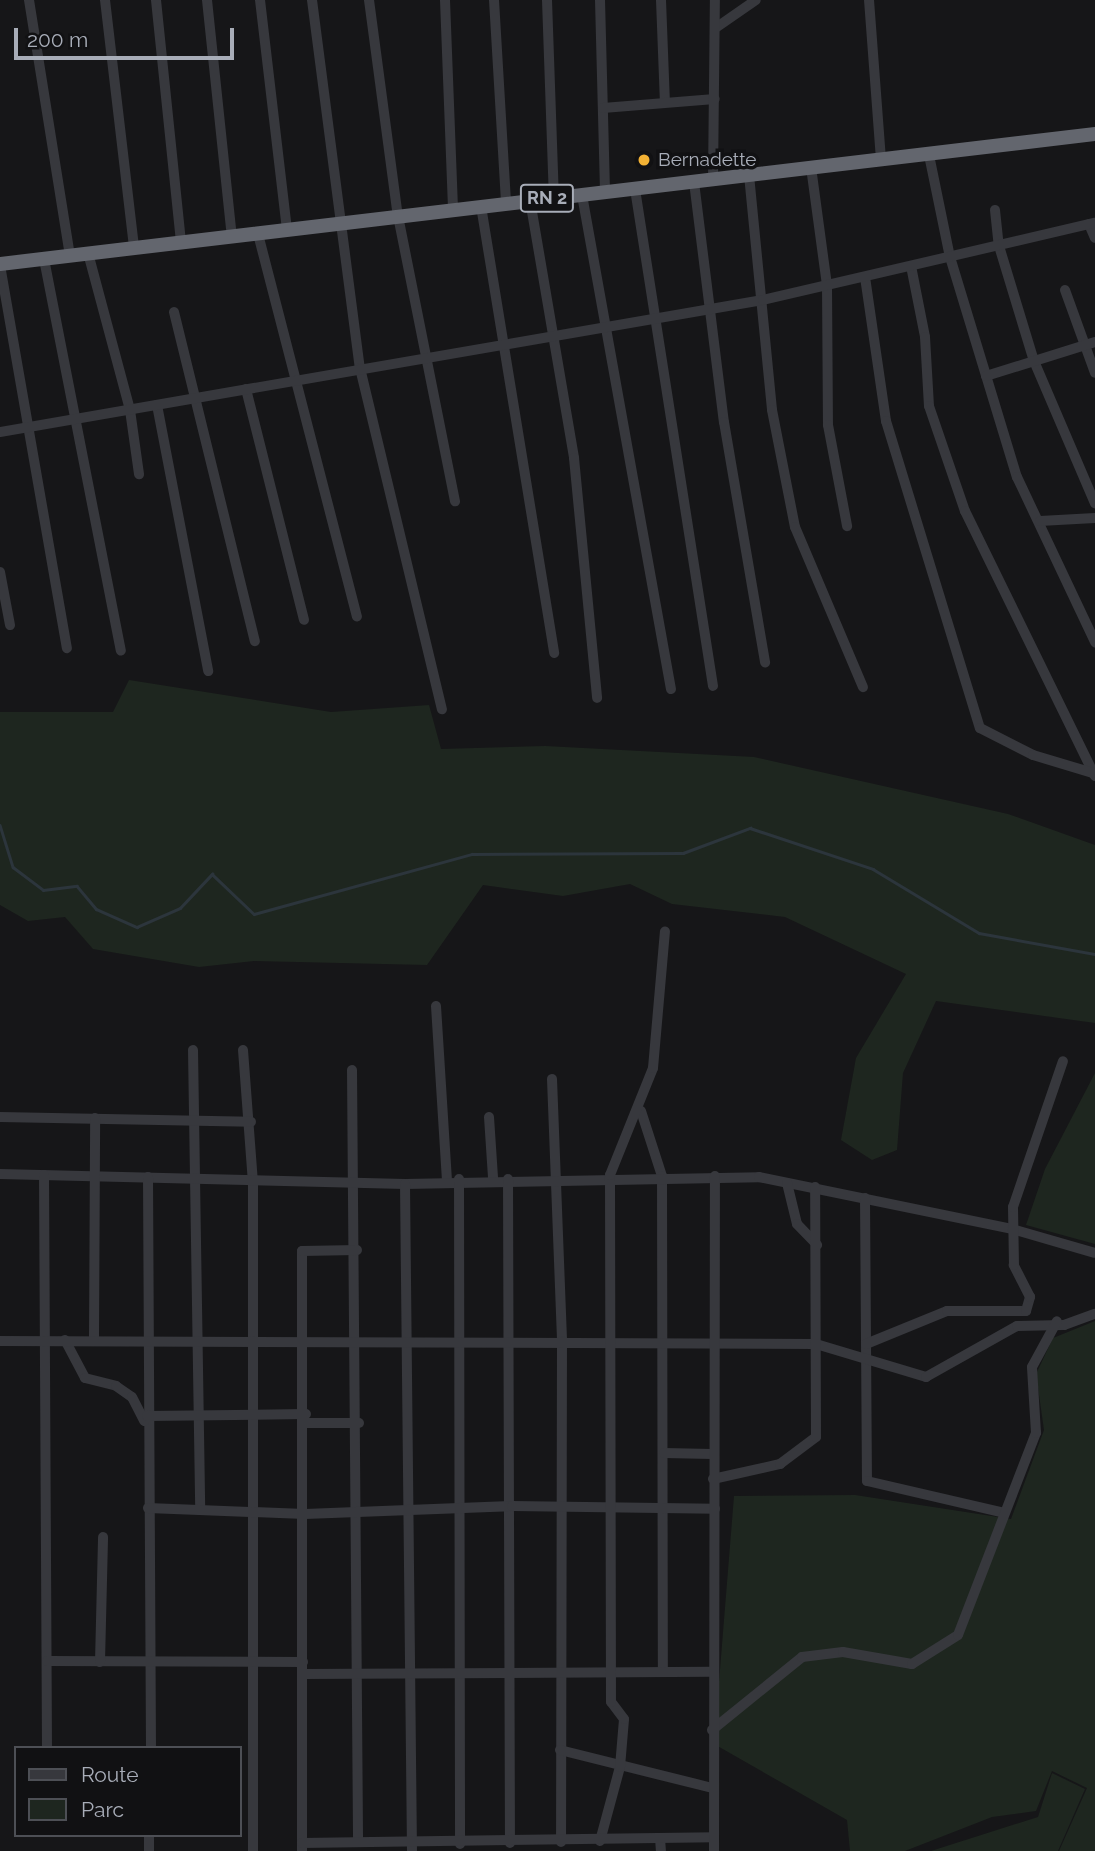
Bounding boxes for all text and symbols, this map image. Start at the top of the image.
scale bar [18,14,238,58]
text: 200 m [27,27,88,52]
place label: Bernadette [658,149,757,171]
marker: Bernadette [636,152,652,168]
road number: RN 2 [519,183,575,212]
legend [14,1746,242,1837]
text: Route [81,1762,139,1787]
text: Parc [81,1797,124,1822]

